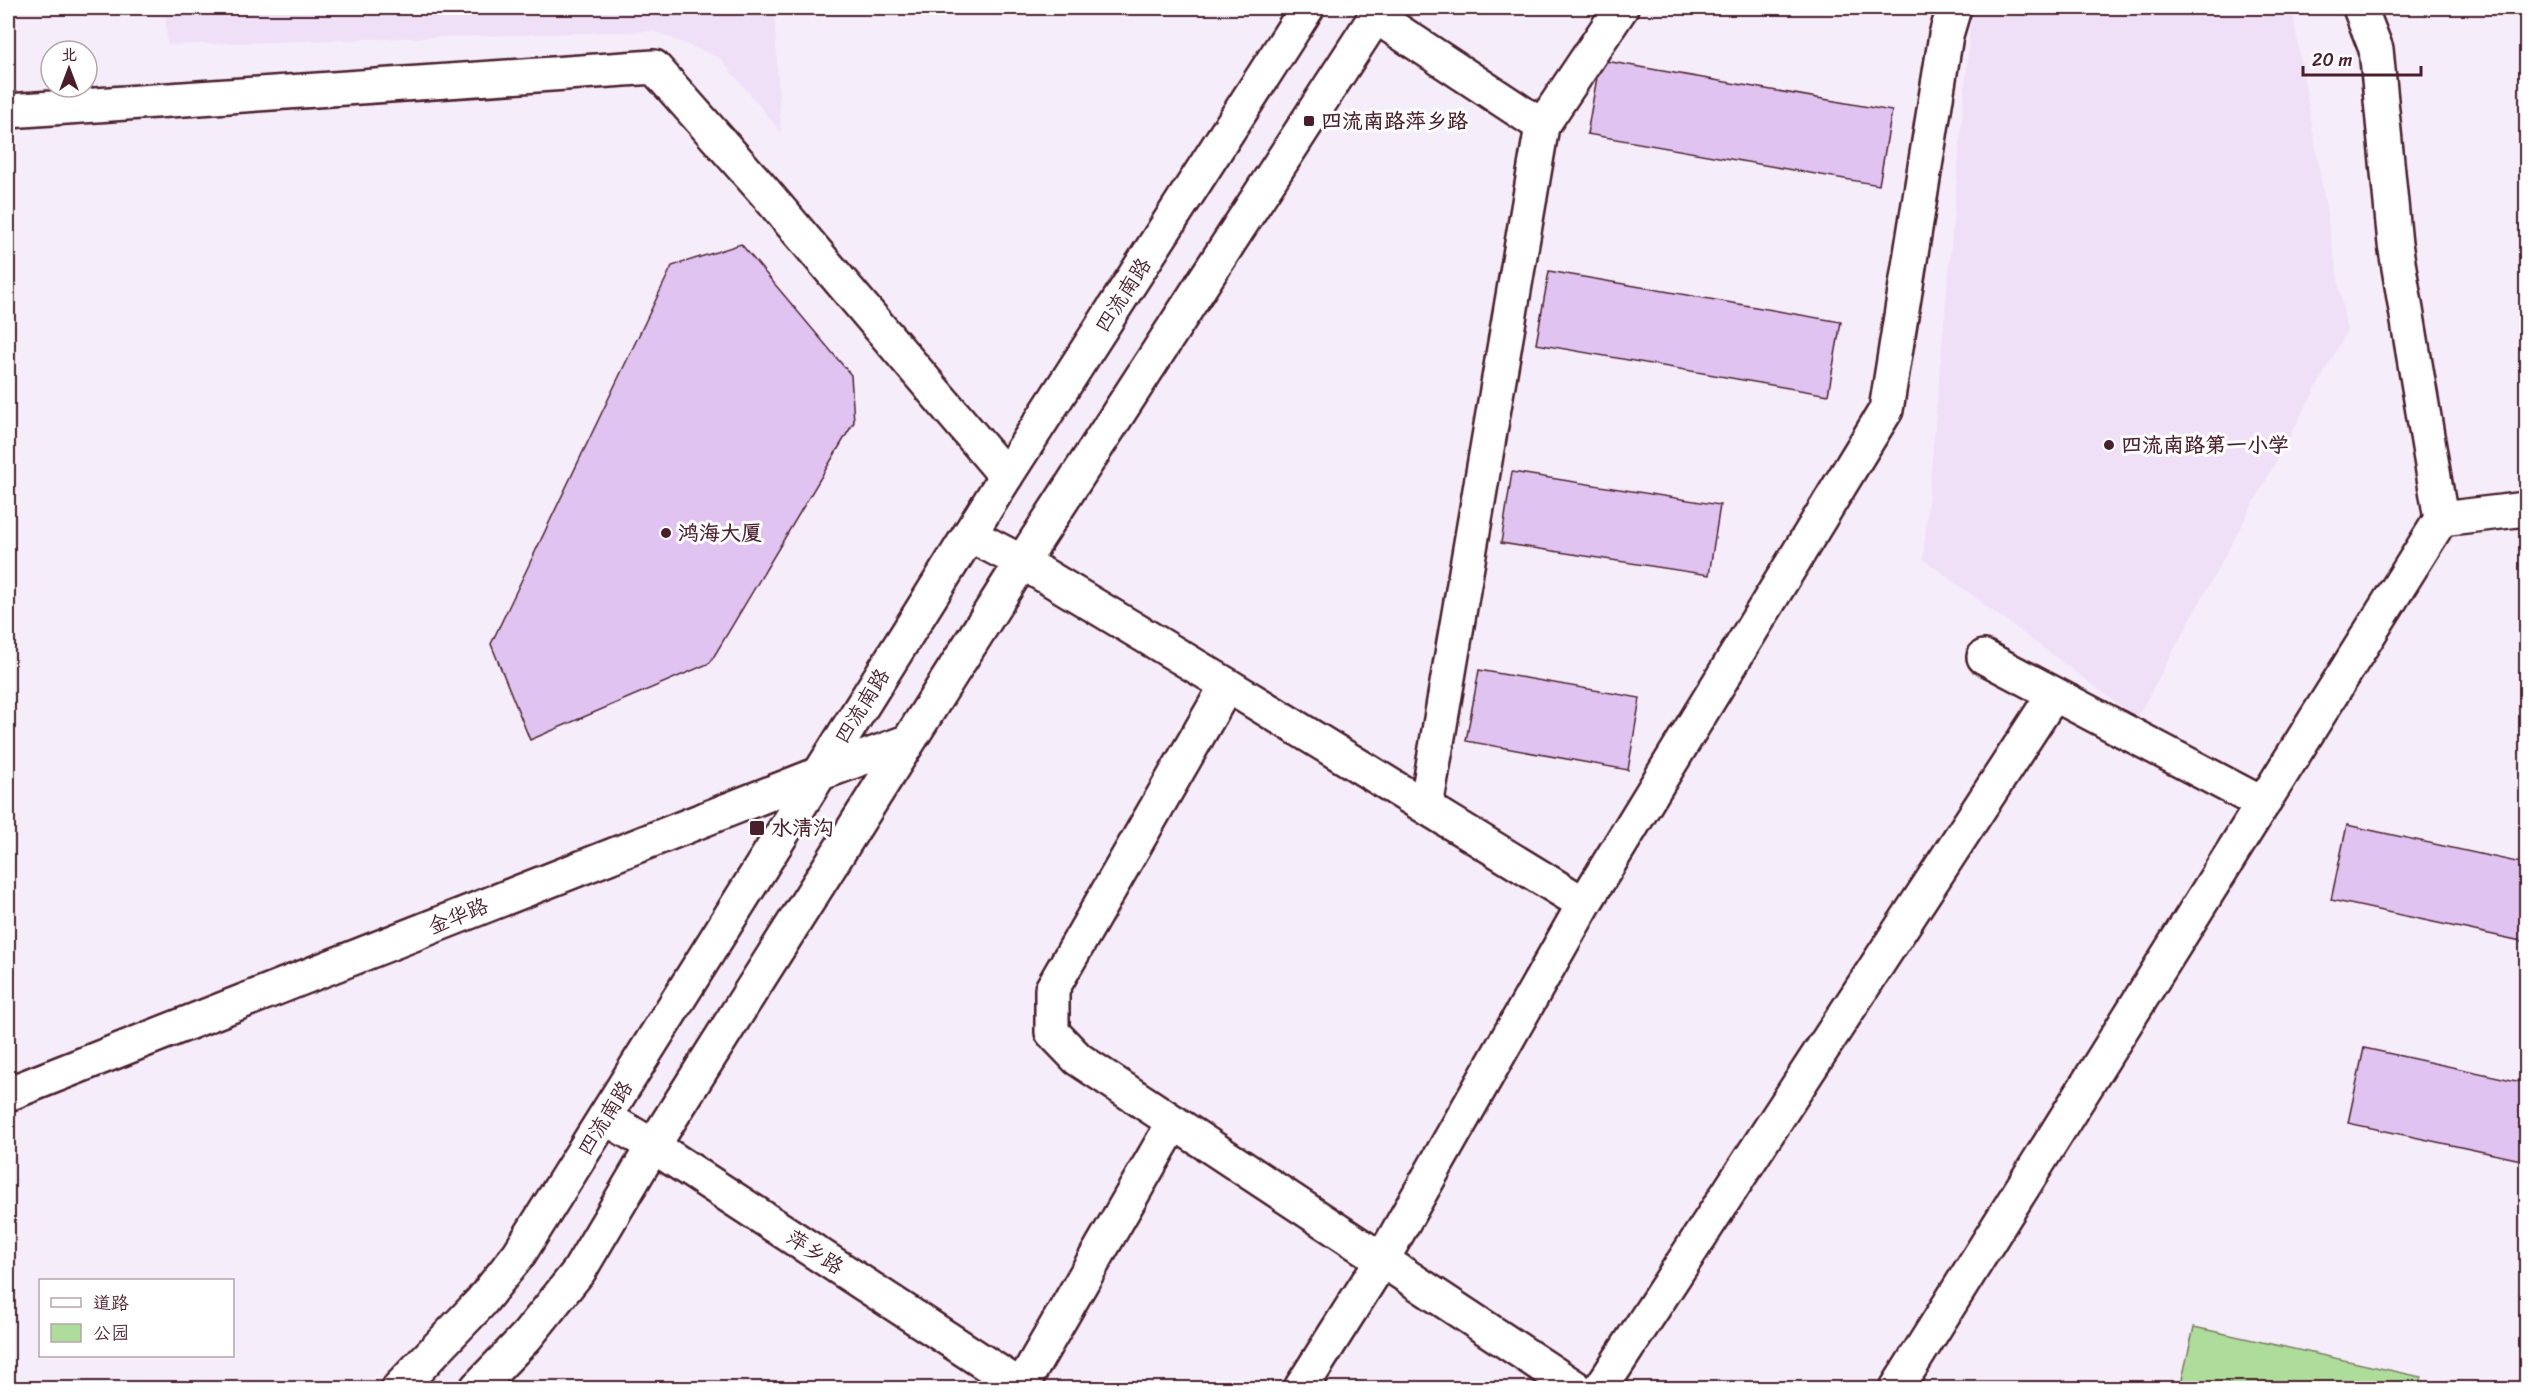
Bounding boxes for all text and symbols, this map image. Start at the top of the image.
north arrow [39,39,99,99]
scale bar [2303,39,2422,77]
text: 北 [61,40,77,69]
text: 20 m [2312,44,2352,76]
place label: 四流南路萍乡路 [1321,102,1468,140]
marker: 四流南路萍乡路 [1302,114,1316,128]
street label: 四流南路 [1084,249,1162,341]
place label: 四流南路第一小学 [2121,426,2289,464]
marker: 四流南路第一小学 [2102,438,2116,452]
place label: 鸿海大厦 [678,514,762,552]
marker: 鸿海大厦 [659,526,673,540]
street label: 四流南路 [824,660,900,752]
place label: 水清沟 [771,809,834,847]
marker: 水清沟 [748,819,766,837]
street label: 金华路 [422,887,494,945]
street label: 四流南路 [567,1072,643,1164]
street label: 萍乡路 [778,1219,852,1285]
legend [39,1279,234,1357]
text: 道路 [93,1287,129,1319]
text: 公园 [93,1317,129,1349]

